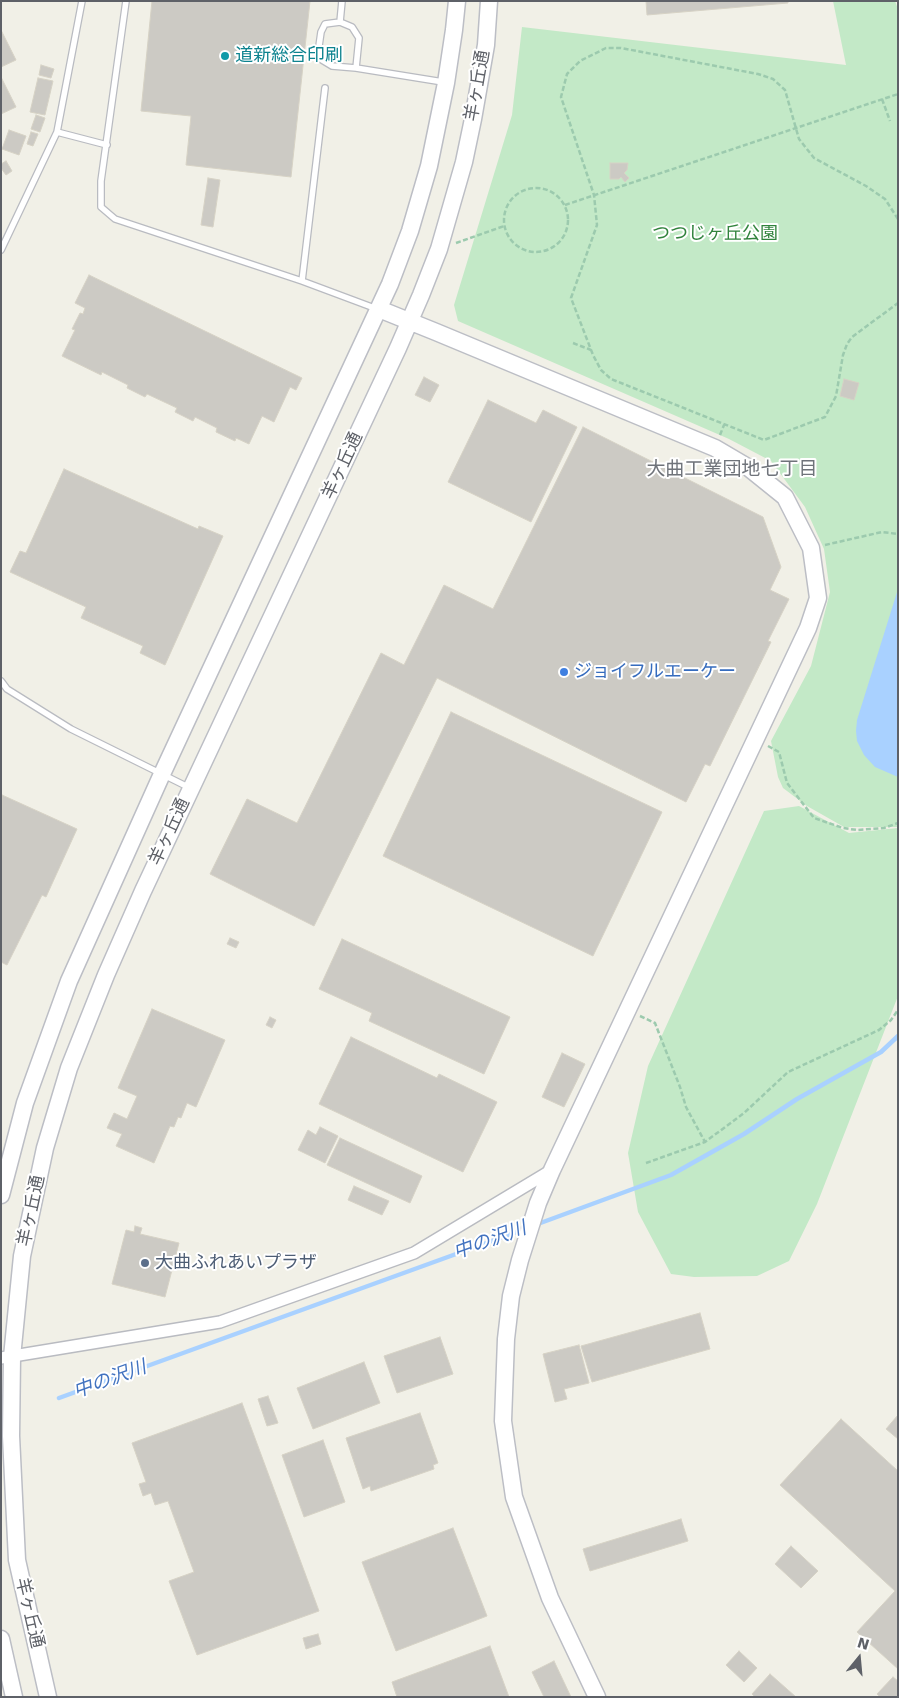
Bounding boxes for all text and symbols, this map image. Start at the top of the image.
place label: 道新総合印刷 [235,45,343,67]
street label: 羊ヶ丘通 [461,49,495,123]
marker: 道新総合印刷 [219,50,231,62]
park label: つつじヶ丘公園 [652,223,778,245]
street label: 羊ヶ丘通 [318,429,368,503]
district label: 大曲工業団地七丁目 [647,459,817,481]
place label: ジョイフルエーケー [574,661,736,683]
marker: ジョイフルエーケー [558,666,570,678]
street label: 羊ヶ丘通 [145,795,195,869]
street label: 羊ヶ丘通 [14,1174,50,1248]
water label: 中の沢川 [450,1217,530,1265]
place label: 大曲ふれあいプラザ [155,1252,317,1274]
marker: 大曲ふれあいプラザ [139,1257,151,1269]
water label: 中の沢川 [70,1356,150,1404]
street label: 羊ヶ丘通 [10,1575,48,1651]
north arrow [834,1633,884,1683]
text: N [855,1634,871,1653]

